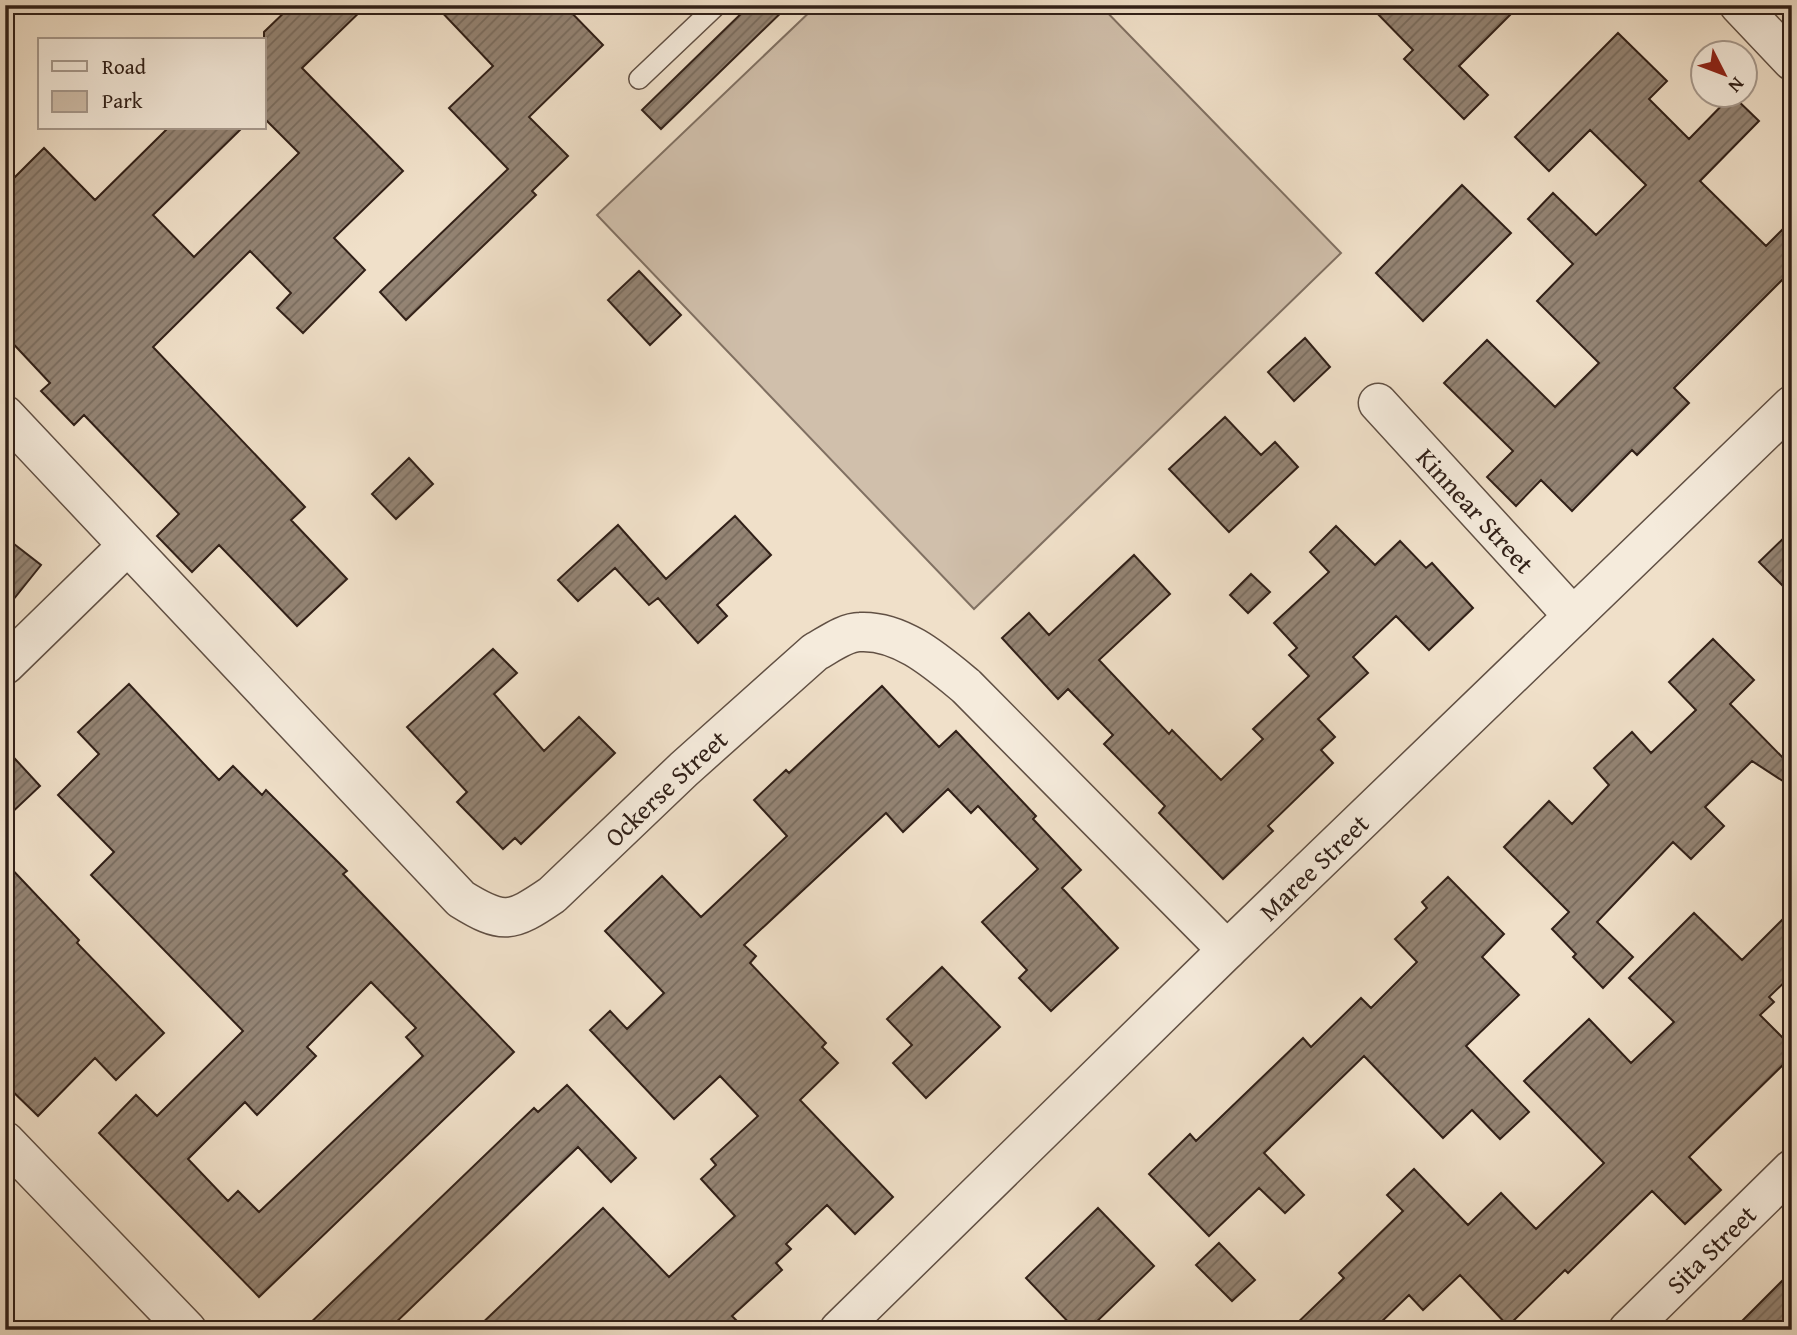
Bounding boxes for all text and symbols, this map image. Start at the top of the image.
legend [38,38,266,130]
north arrow [1688,38,1758,108]
text: Road [102,51,147,82]
text: N [1722,71,1751,100]
text: Park [102,85,143,116]
street label: Kinnear Street [1408,438,1544,582]
street label: Ockerse Street [595,720,736,855]
street label: Maree Street [1249,804,1377,929]
street label: Sita Street [1657,1195,1765,1302]

